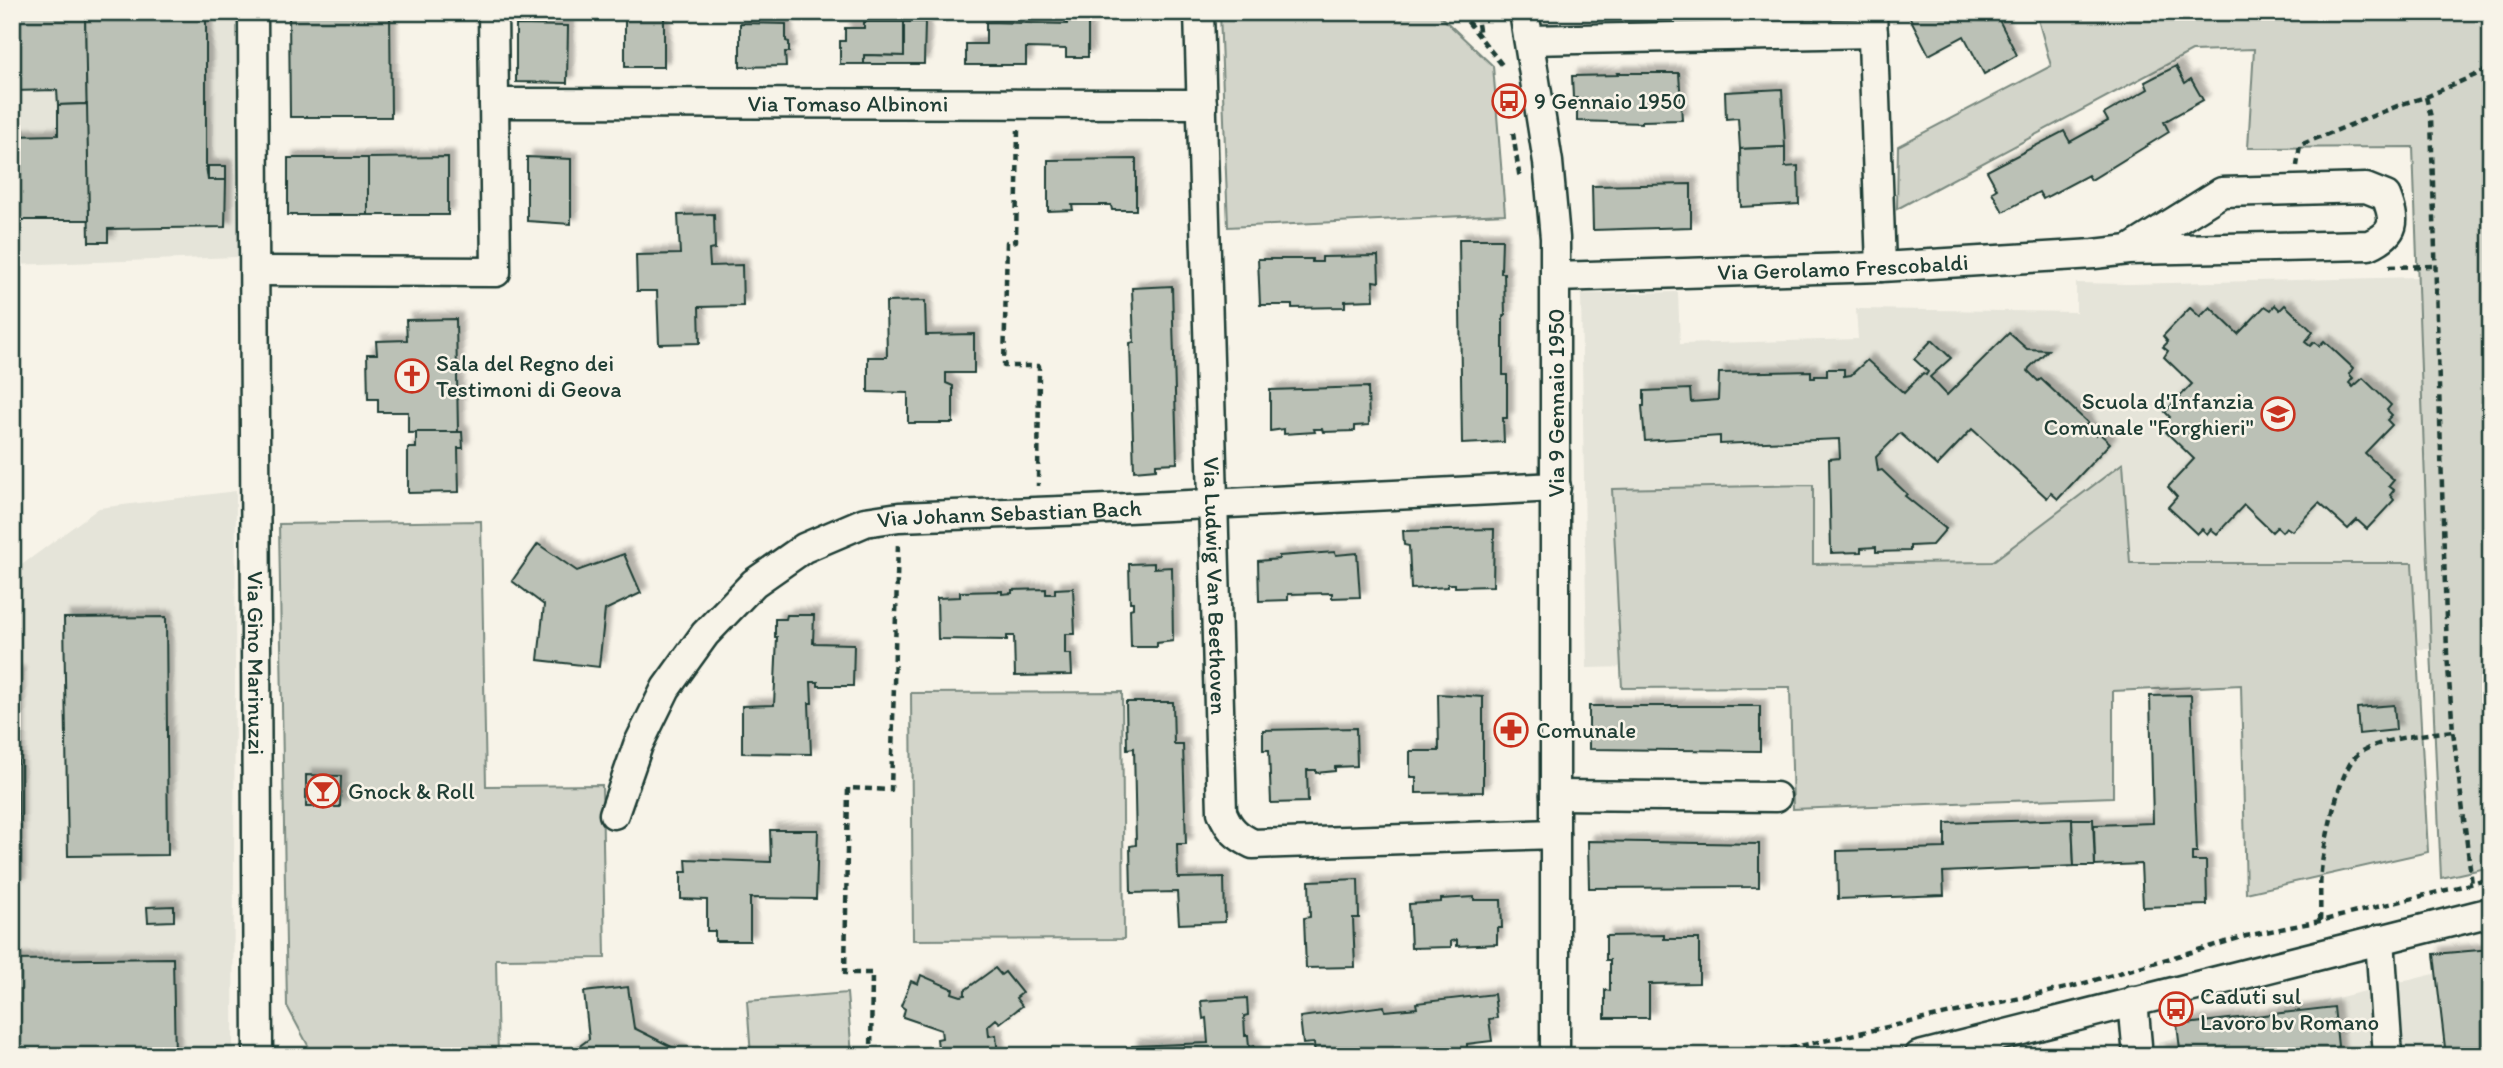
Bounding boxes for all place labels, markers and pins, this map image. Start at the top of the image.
bus stop icon: 9 Gennaio 1950 [1490,82,1528,120]
place label: 9 Gennaio 1950 [1534,87,1686,115]
place label: Sala del Regno dei Testimoni di Geova [436,349,622,403]
church icon: Sala del Regno dei Testimoni di Geova [393,357,431,395]
place label: Scuola d'Infanzia Comunale "Forghieri" [2044,387,2254,441]
school or university icon: Scuola d'Infanzia Comunale "Forghieri" [2259,395,2297,433]
pharmacy icon: Comunale [1492,711,1530,749]
place label: Comunale [1536,716,1636,744]
bar icon: Gnock & Roll [304,772,342,810]
place label: Gnock & Roll [348,777,475,805]
place label: Caduti sul Lavoro bv Romano [2200,982,2379,1036]
bus stop icon: Caduti sul Lavoro bv Romano [2157,990,2195,1028]

